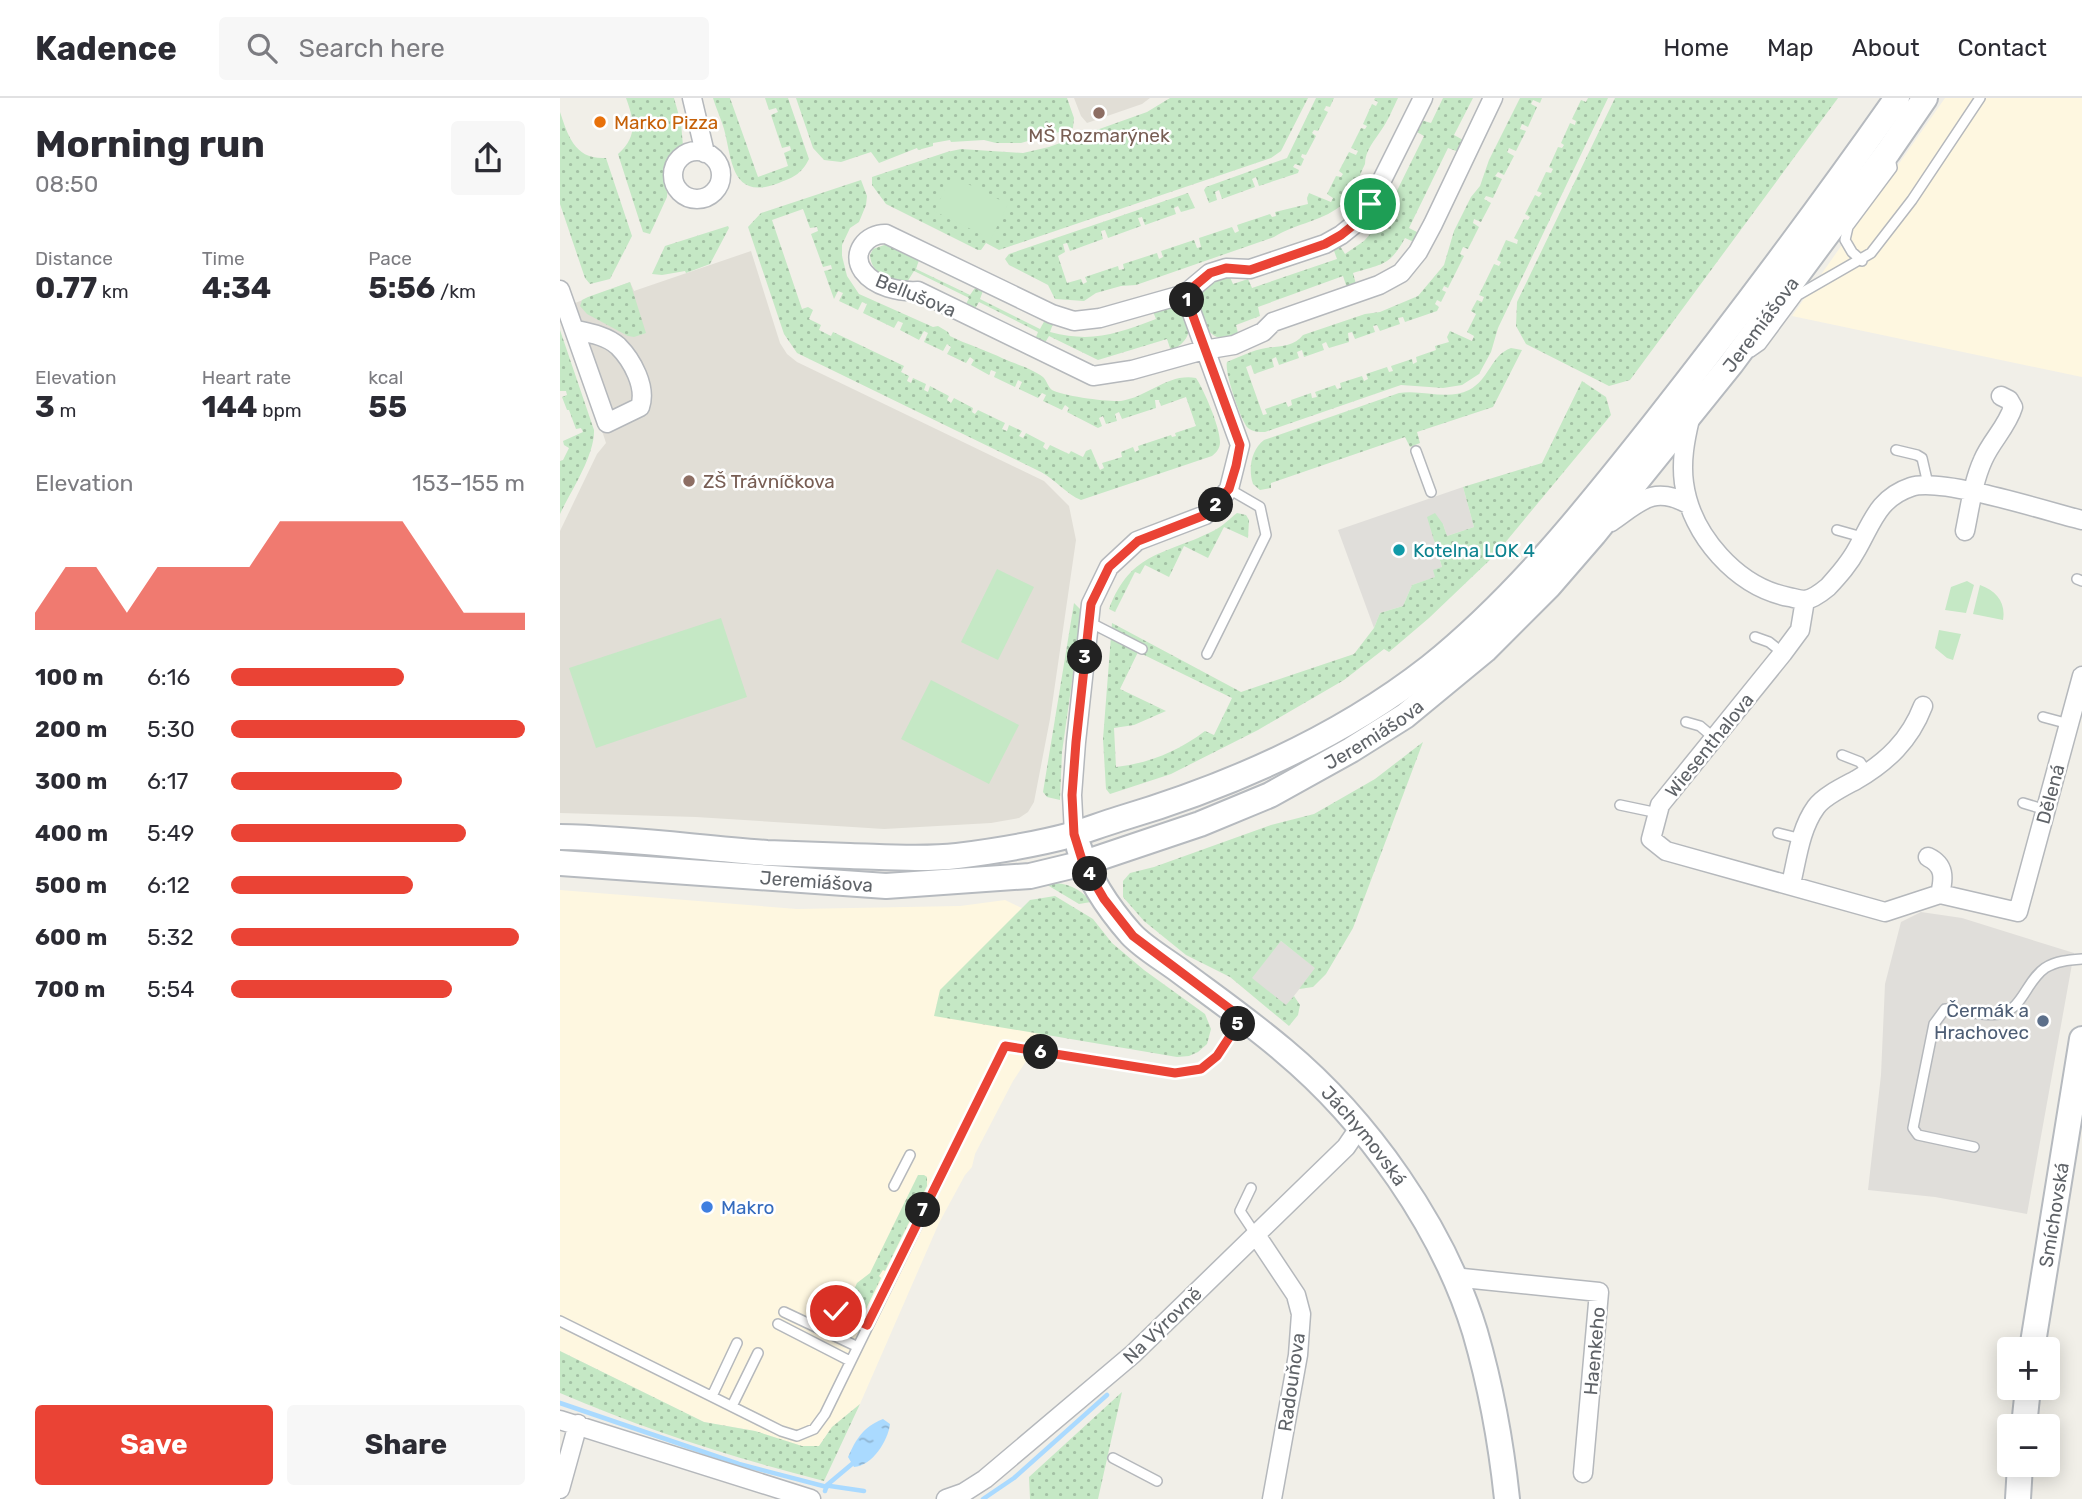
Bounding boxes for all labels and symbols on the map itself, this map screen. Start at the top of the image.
marker: MŠ Rozmarýnek [1091,105,1107,121]
place label: Marko Pizza [614,111,718,134]
marker: Marko Pizza [592,114,608,130]
place label: MŠ Rozmarýnek [1028,124,1170,147]
pin [1340,174,1400,234]
street label: Bellušova [872,269,959,322]
street label: Jeremiášova [1718,272,1804,377]
pin: 1 [1170,282,1204,318]
place label: ZŠ Trávníčkova [703,470,835,493]
marker: ZŠ Trávníčkova [681,473,697,489]
pin: 2 [1198,488,1234,522]
place label: Kotelna LOK 4 [1413,539,1535,562]
marker: Kotelna LOK 4 [1391,542,1407,558]
pin: 3 [1068,640,1102,674]
street label: Wiesenthalova [1660,689,1758,802]
street label: Jeremiášova [1320,695,1428,775]
street label: Dělená [2031,762,2069,827]
pin: 4 [1072,856,1108,892]
street label: Jeremiášova [759,866,874,897]
place label: Čermák a Hrachovec [1934,999,2029,1044]
pin: 5 [1220,1006,1256,1042]
marker: Čermák a Hrachovec [2035,1013,2051,1029]
pin: 6 [1023,1034,1058,1070]
street label: Jáchymovská [1316,1081,1411,1190]
street label: Smíchovská [2034,1161,2074,1269]
pin: 7 [906,1192,940,1228]
place label: Makro [721,1196,774,1219]
marker: Makro [699,1199,715,1215]
pin [806,1281,866,1341]
street label: Na Výrovně [1118,1282,1207,1369]
street label: Haenkeho [1579,1306,1610,1396]
street label: Radouňova [1273,1331,1310,1433]

